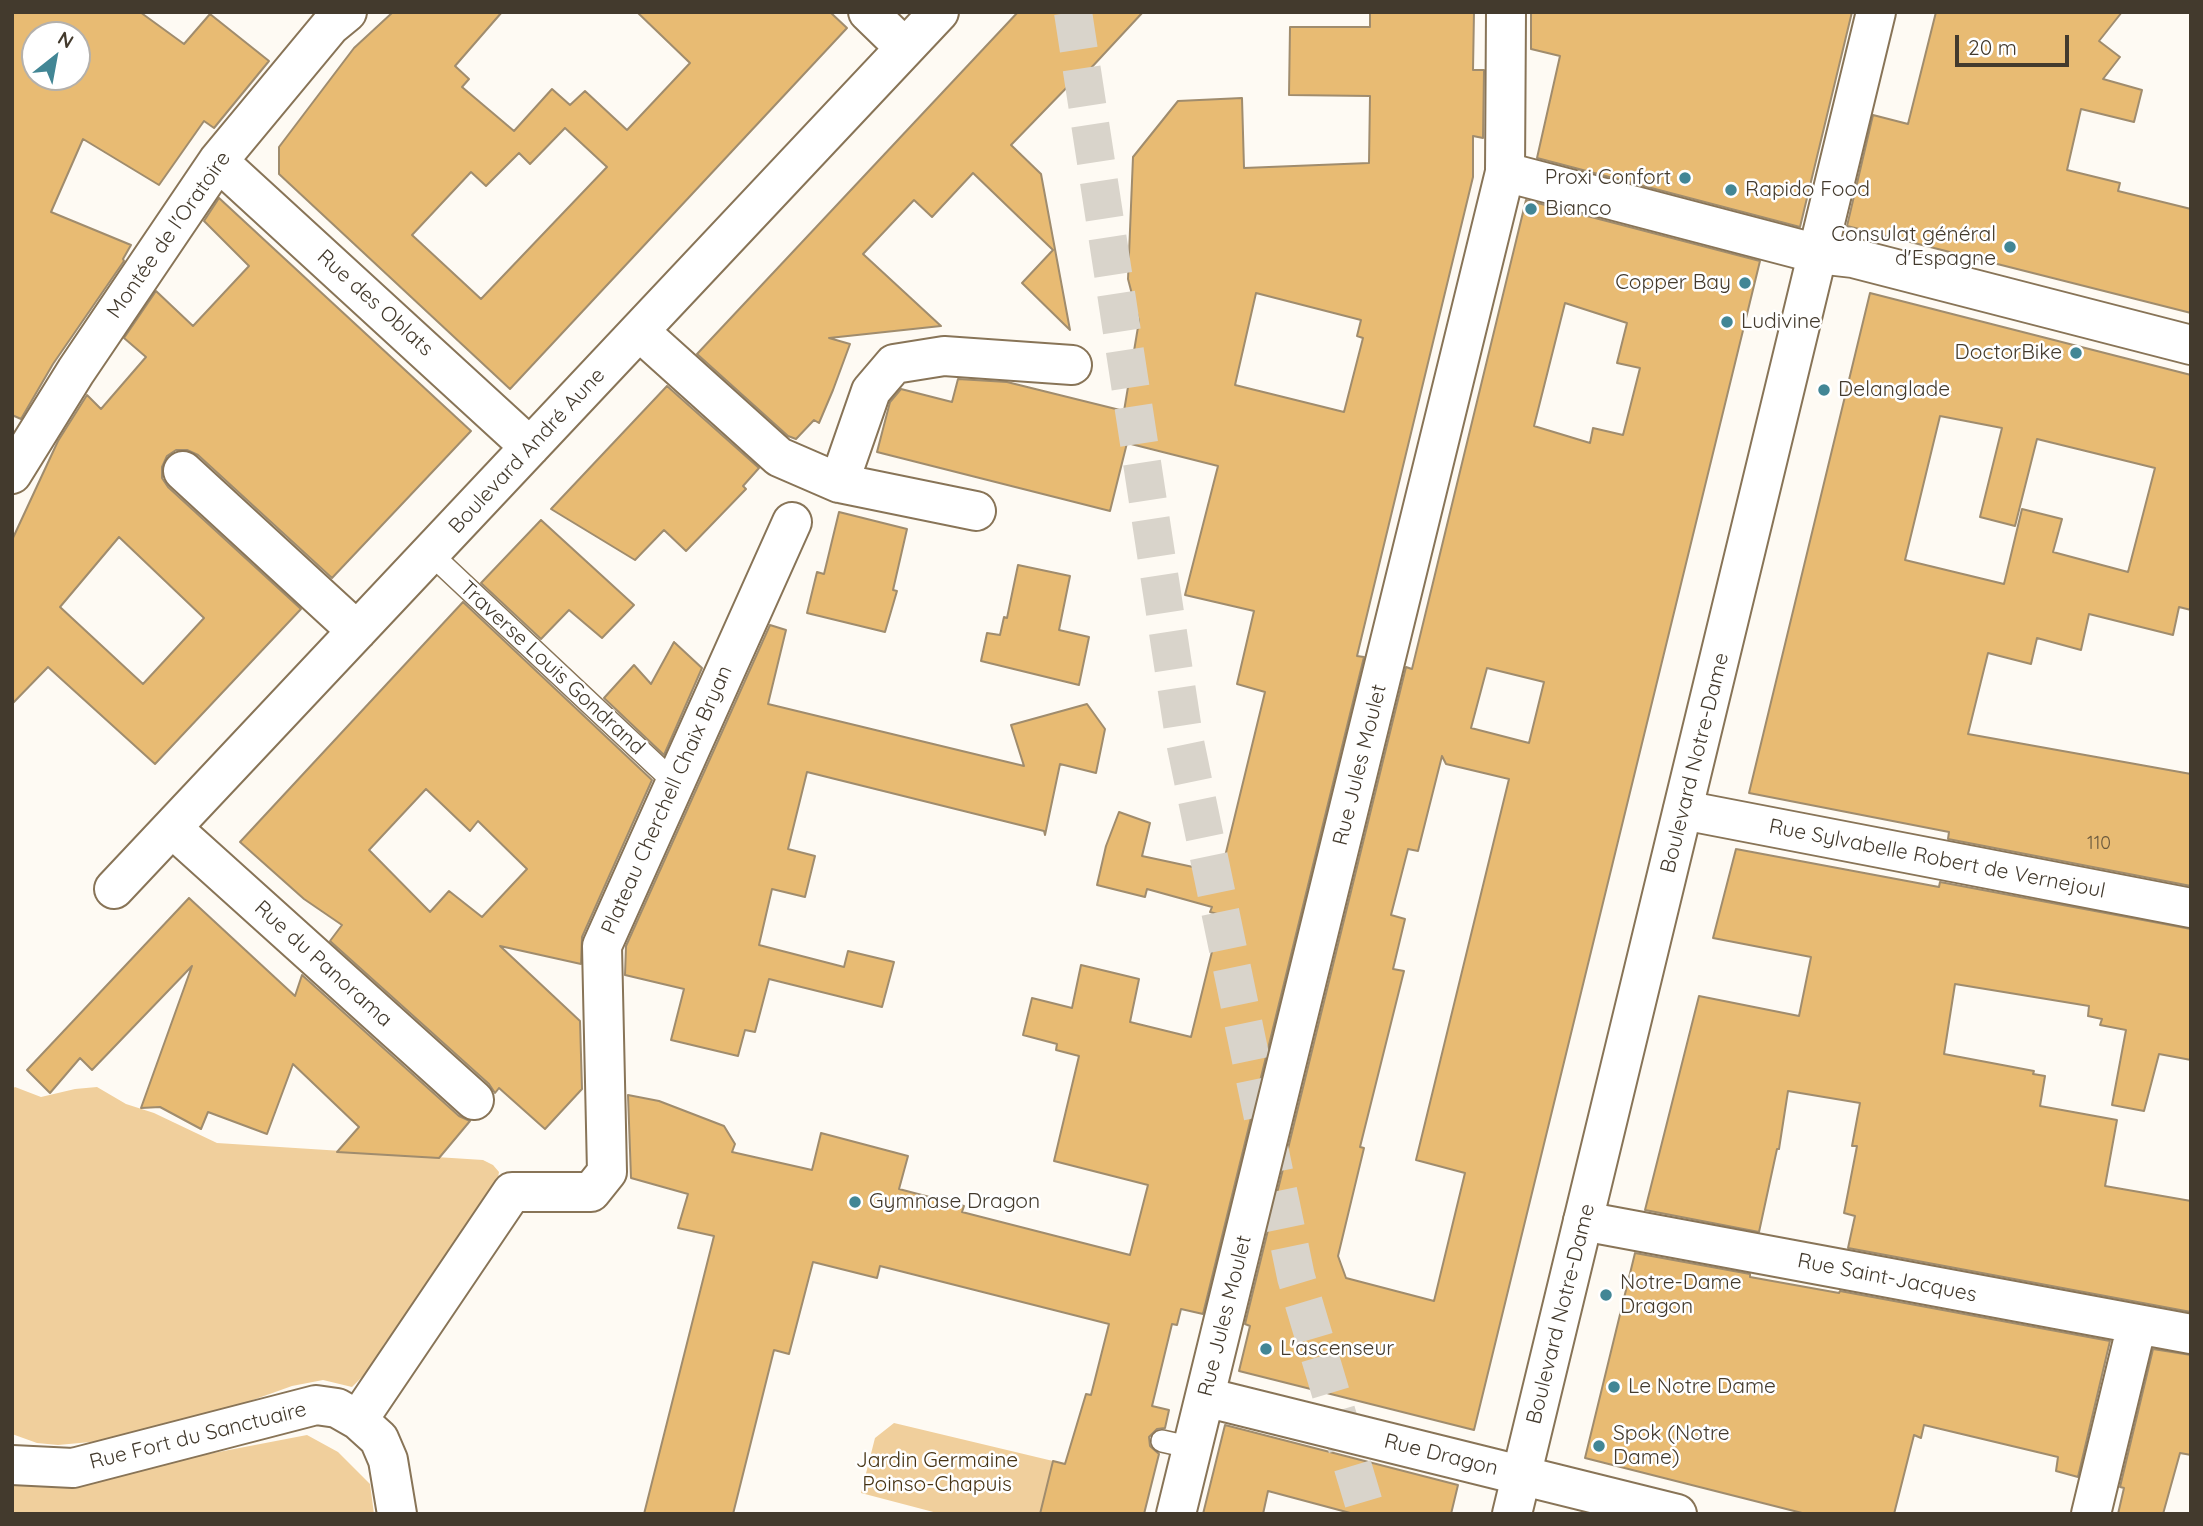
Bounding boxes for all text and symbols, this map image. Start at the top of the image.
north arrow [21,21,91,91]
scale bar [1958,21,2072,65]
text: N [54,26,78,54]
text: 20 m [1968,34,2017,60]
street label: Montée de l'Oratoire [102,147,236,323]
place label: Proxi Confort [1545,165,1671,191]
marker: Proxi Confort [1677,170,1693,186]
place label: Rapido Food [1745,177,1870,203]
marker: Rapido Food [1723,182,1739,198]
place label: Bianco [1545,196,1612,222]
marker: Bianco [1523,201,1539,217]
place label: Consulat général d'Espagne [1831,222,1996,272]
marker: Consulat général d'Espagne [2002,239,2018,255]
street label: Rue des Oblats [312,244,438,362]
place label: Copper Bay [1615,270,1731,296]
marker: Copper Bay [1737,275,1753,291]
place label: Ludivine [1741,309,1821,335]
marker: Ludivine [1719,314,1735,330]
place label: DoctorBike [1955,340,2062,366]
marker: DoctorBike [2068,345,2084,361]
street label: Boulevard André Aune [444,363,610,539]
place label: Delanglade [1838,377,1950,403]
marker: Delanglade [1816,382,1832,398]
street label: Traverse Louis Gondrand [454,576,650,760]
street label: Boulevard Notre-Dame [1655,650,1735,876]
street label: Plateau Cherchell Chaix Bryan [596,662,738,938]
street label: Rue Jules Moulet [1328,682,1392,848]
street label: Rue Sylvabelle Robert de Vernejoul [1767,814,2107,904]
house number: 110 [2087,833,2111,855]
street label: Rue du Panorama [249,896,397,1032]
place label: Gymnase Dragon [869,1189,1040,1215]
marker: Gymnase Dragon [847,1194,863,1210]
street label: Boulevard Notre-Dame [1521,1201,1601,1427]
street label: Rue Jules Moulet [1193,1233,1257,1399]
street label: Rue Saint-Jacques [1795,1248,1979,1308]
place label: Notre-Dame Dragon [1620,1270,1742,1320]
marker: Notre-Dame Dragon [1598,1287,1614,1303]
place label: L'ascenseur [1280,1336,1394,1362]
marker: L'ascenseur [1258,1341,1274,1357]
place label: Le Notre Dame [1628,1374,1776,1400]
marker: Le Notre Dame [1606,1379,1622,1395]
street label: Rue Fort du Sanctuaire [87,1397,309,1475]
place label: Spok (Notre Dame) [1613,1421,1730,1471]
street label: Rue Dragon [1381,1429,1501,1481]
marker: Spok (Notre Dame) [1591,1438,1607,1454]
park label: Jardin Germaine Poinso-Chapuis [856,1448,1018,1498]

